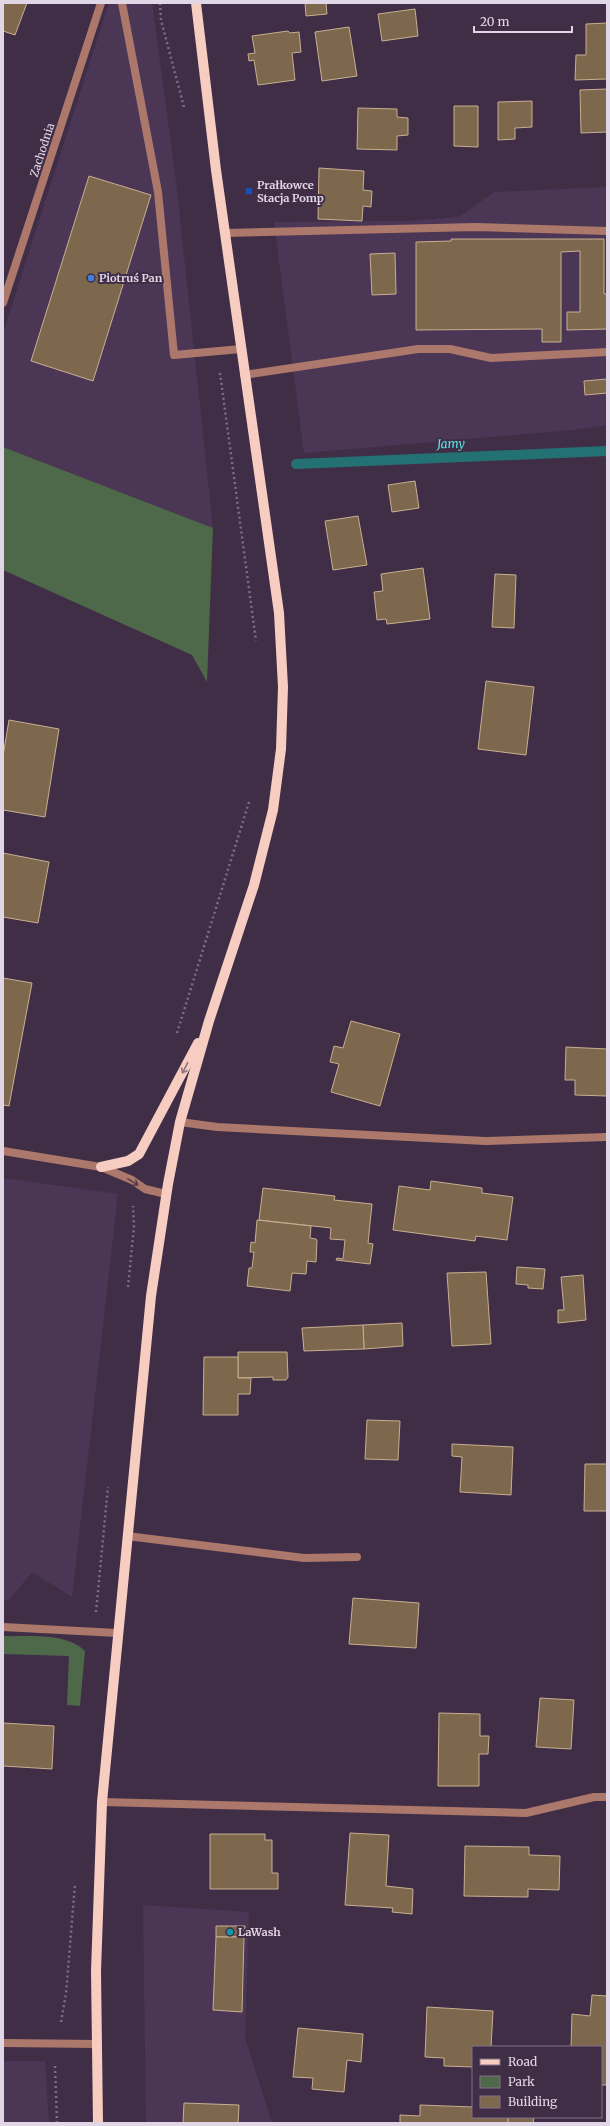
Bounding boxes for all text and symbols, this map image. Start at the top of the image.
scale bar [474,8,572,34]
text: 20 m [480,14,509,29]
street label: Zachodnia [27,121,57,179]
place label: Prałkowce Stacja Pomp [257,178,324,205]
marker: Prałkowce Stacja Pomp [244,186,254,196]
place label: Piotruś Pan [99,271,163,285]
marker: Piotruś Pan [86,273,96,283]
water label: Jamy [435,436,466,452]
one-way arrow [181,1062,188,1074]
one-way arrow [127,1178,139,1186]
place label: LaWash [238,1925,281,1939]
marker: LaWash [225,1927,235,1937]
legend [472,2046,602,2118]
text: Road [508,2054,537,2069]
text: Park [508,2074,535,2089]
text: Building [508,2094,558,2109]

